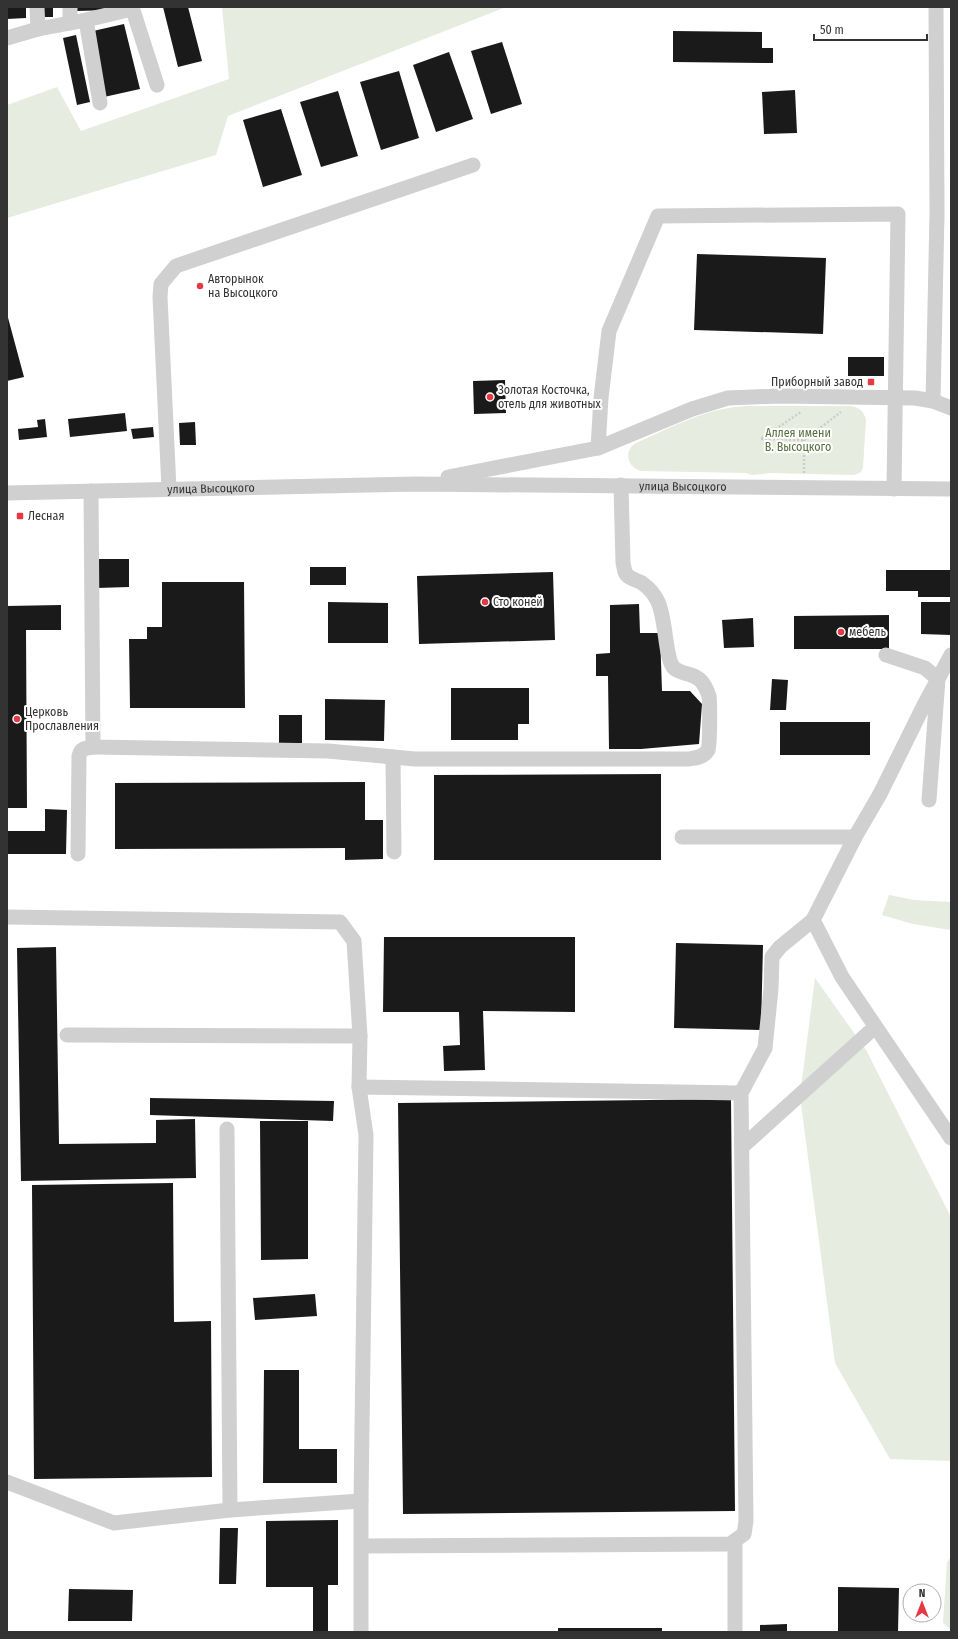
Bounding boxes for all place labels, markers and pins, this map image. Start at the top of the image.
place label: Авторынок на Высоцкого [208,272,278,300]
marker: Авторынок на Высоцкого [195,281,205,291]
place label: Приборный завод [771,375,863,389]
marker: Приборный завод [866,377,876,387]
place label: Золотая Косточка, отель для животных [498,383,601,411]
marker: Золотая Косточка, отель для животных [485,392,495,402]
place label: Лесная [28,509,64,523]
marker: Лесная [15,511,25,521]
place label: Сто коней [493,595,543,609]
marker: Сто коней [480,597,490,607]
place label: мебель [849,625,886,639]
marker: мебель [836,627,846,637]
place label: Церковь Прославления [25,705,99,733]
marker: Церковь Прославления [12,714,22,724]

